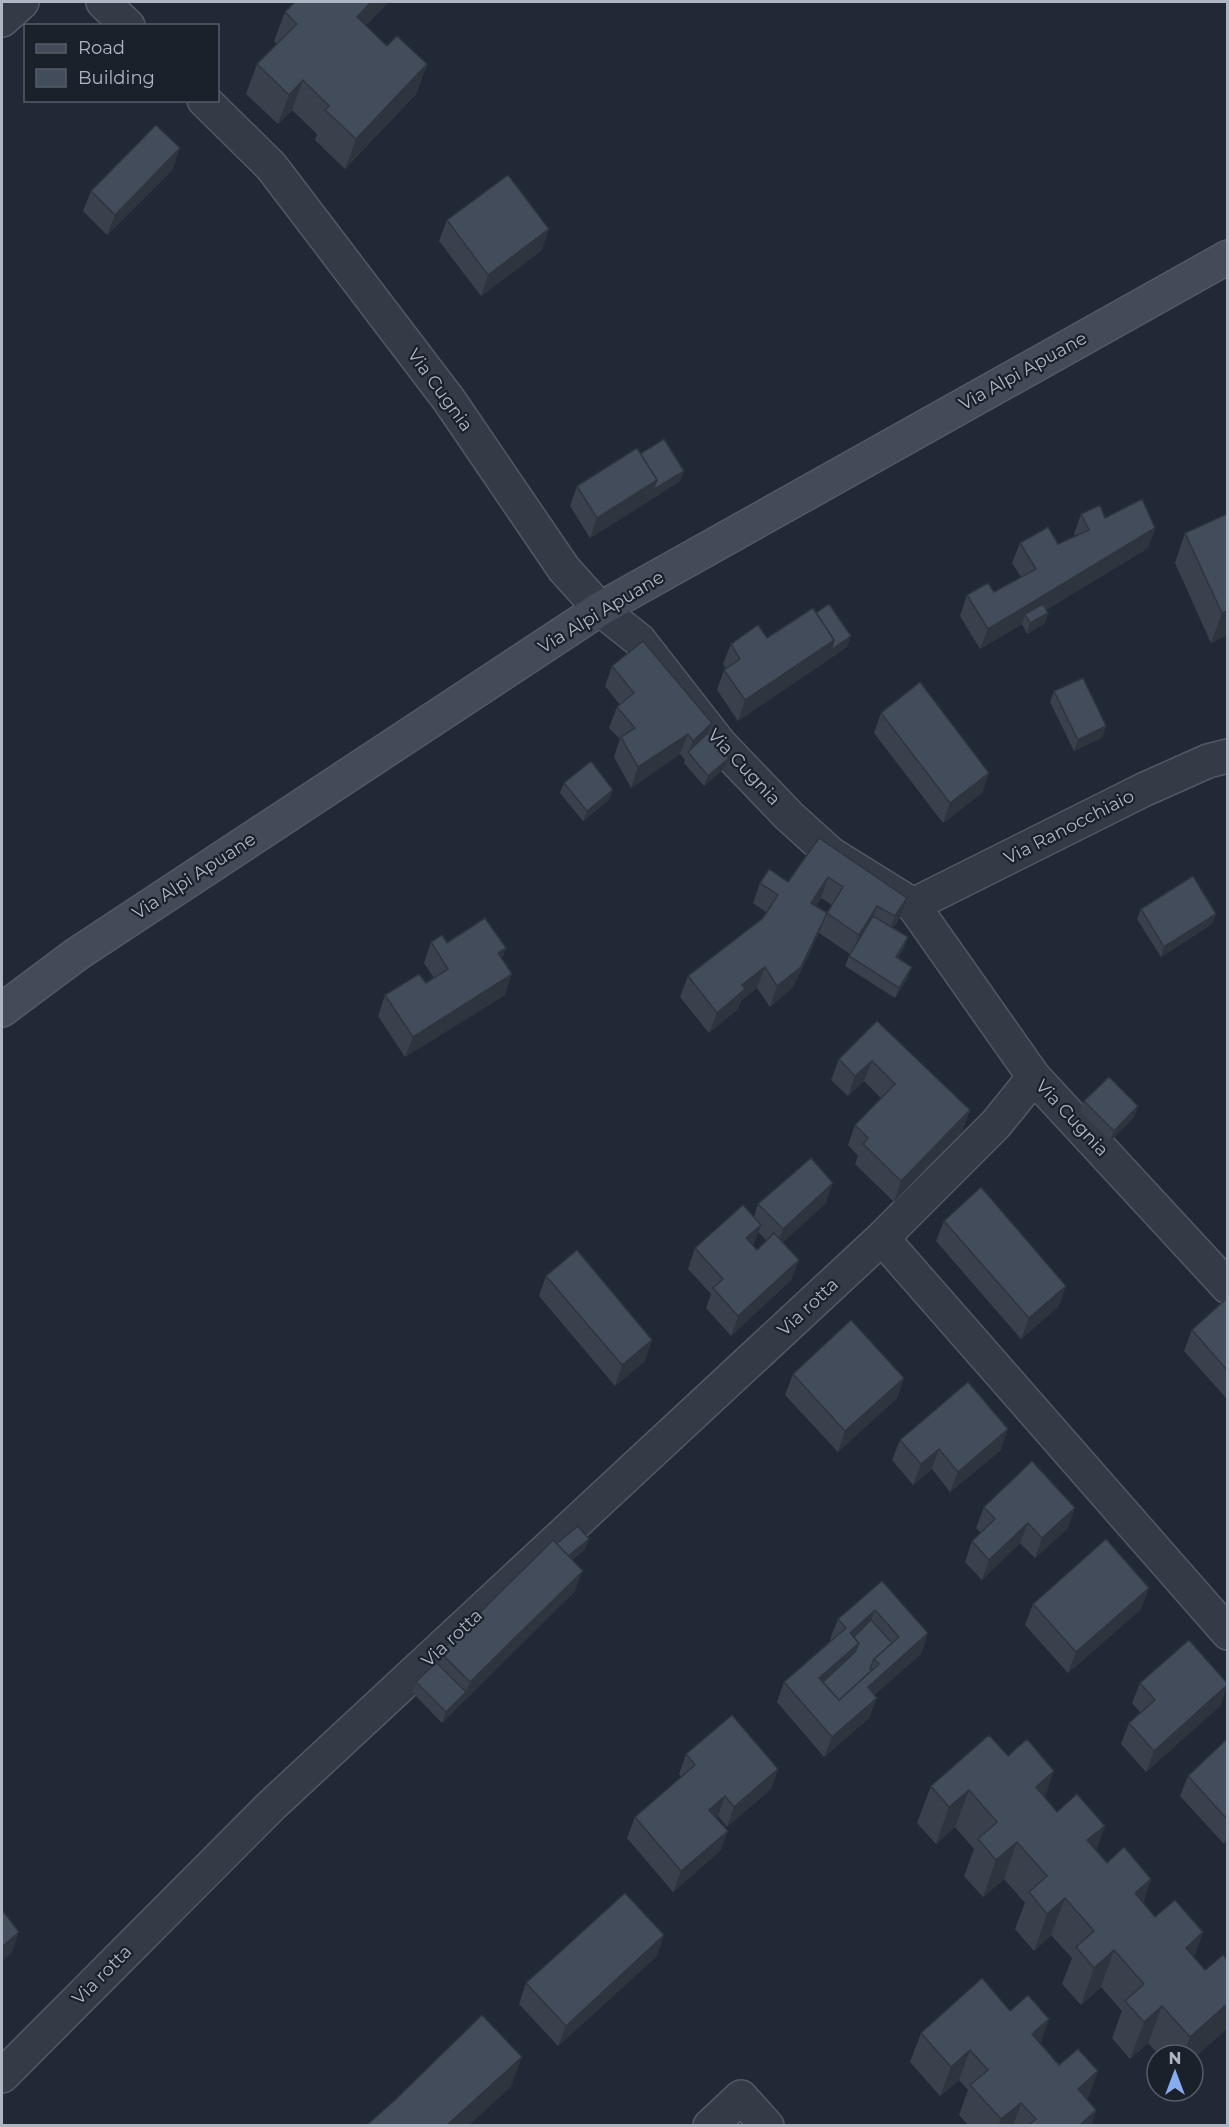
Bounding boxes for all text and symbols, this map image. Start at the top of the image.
legend [24,24,219,102]
text: Road [78,37,125,59]
text: Building [78,67,155,89]
street label: Via Alpi Apuane [955,327,1091,415]
street label: Via Cugnia [403,344,477,436]
street label: Via Alpi Apuane [534,566,668,658]
street label: Via Cugnia [703,724,785,810]
street label: Via Ranocchiaio [1000,785,1138,869]
street label: Via Alpi Apuane [128,828,260,924]
street label: Via Cugnia [1031,1075,1113,1161]
street label: Via rotta [773,1273,843,1341]
street label: Via rotta [417,1604,487,1672]
street label: Via rotta [68,1941,136,2009]
north arrow [1145,2043,1205,2103]
text: N [1169,2049,1181,2068]

